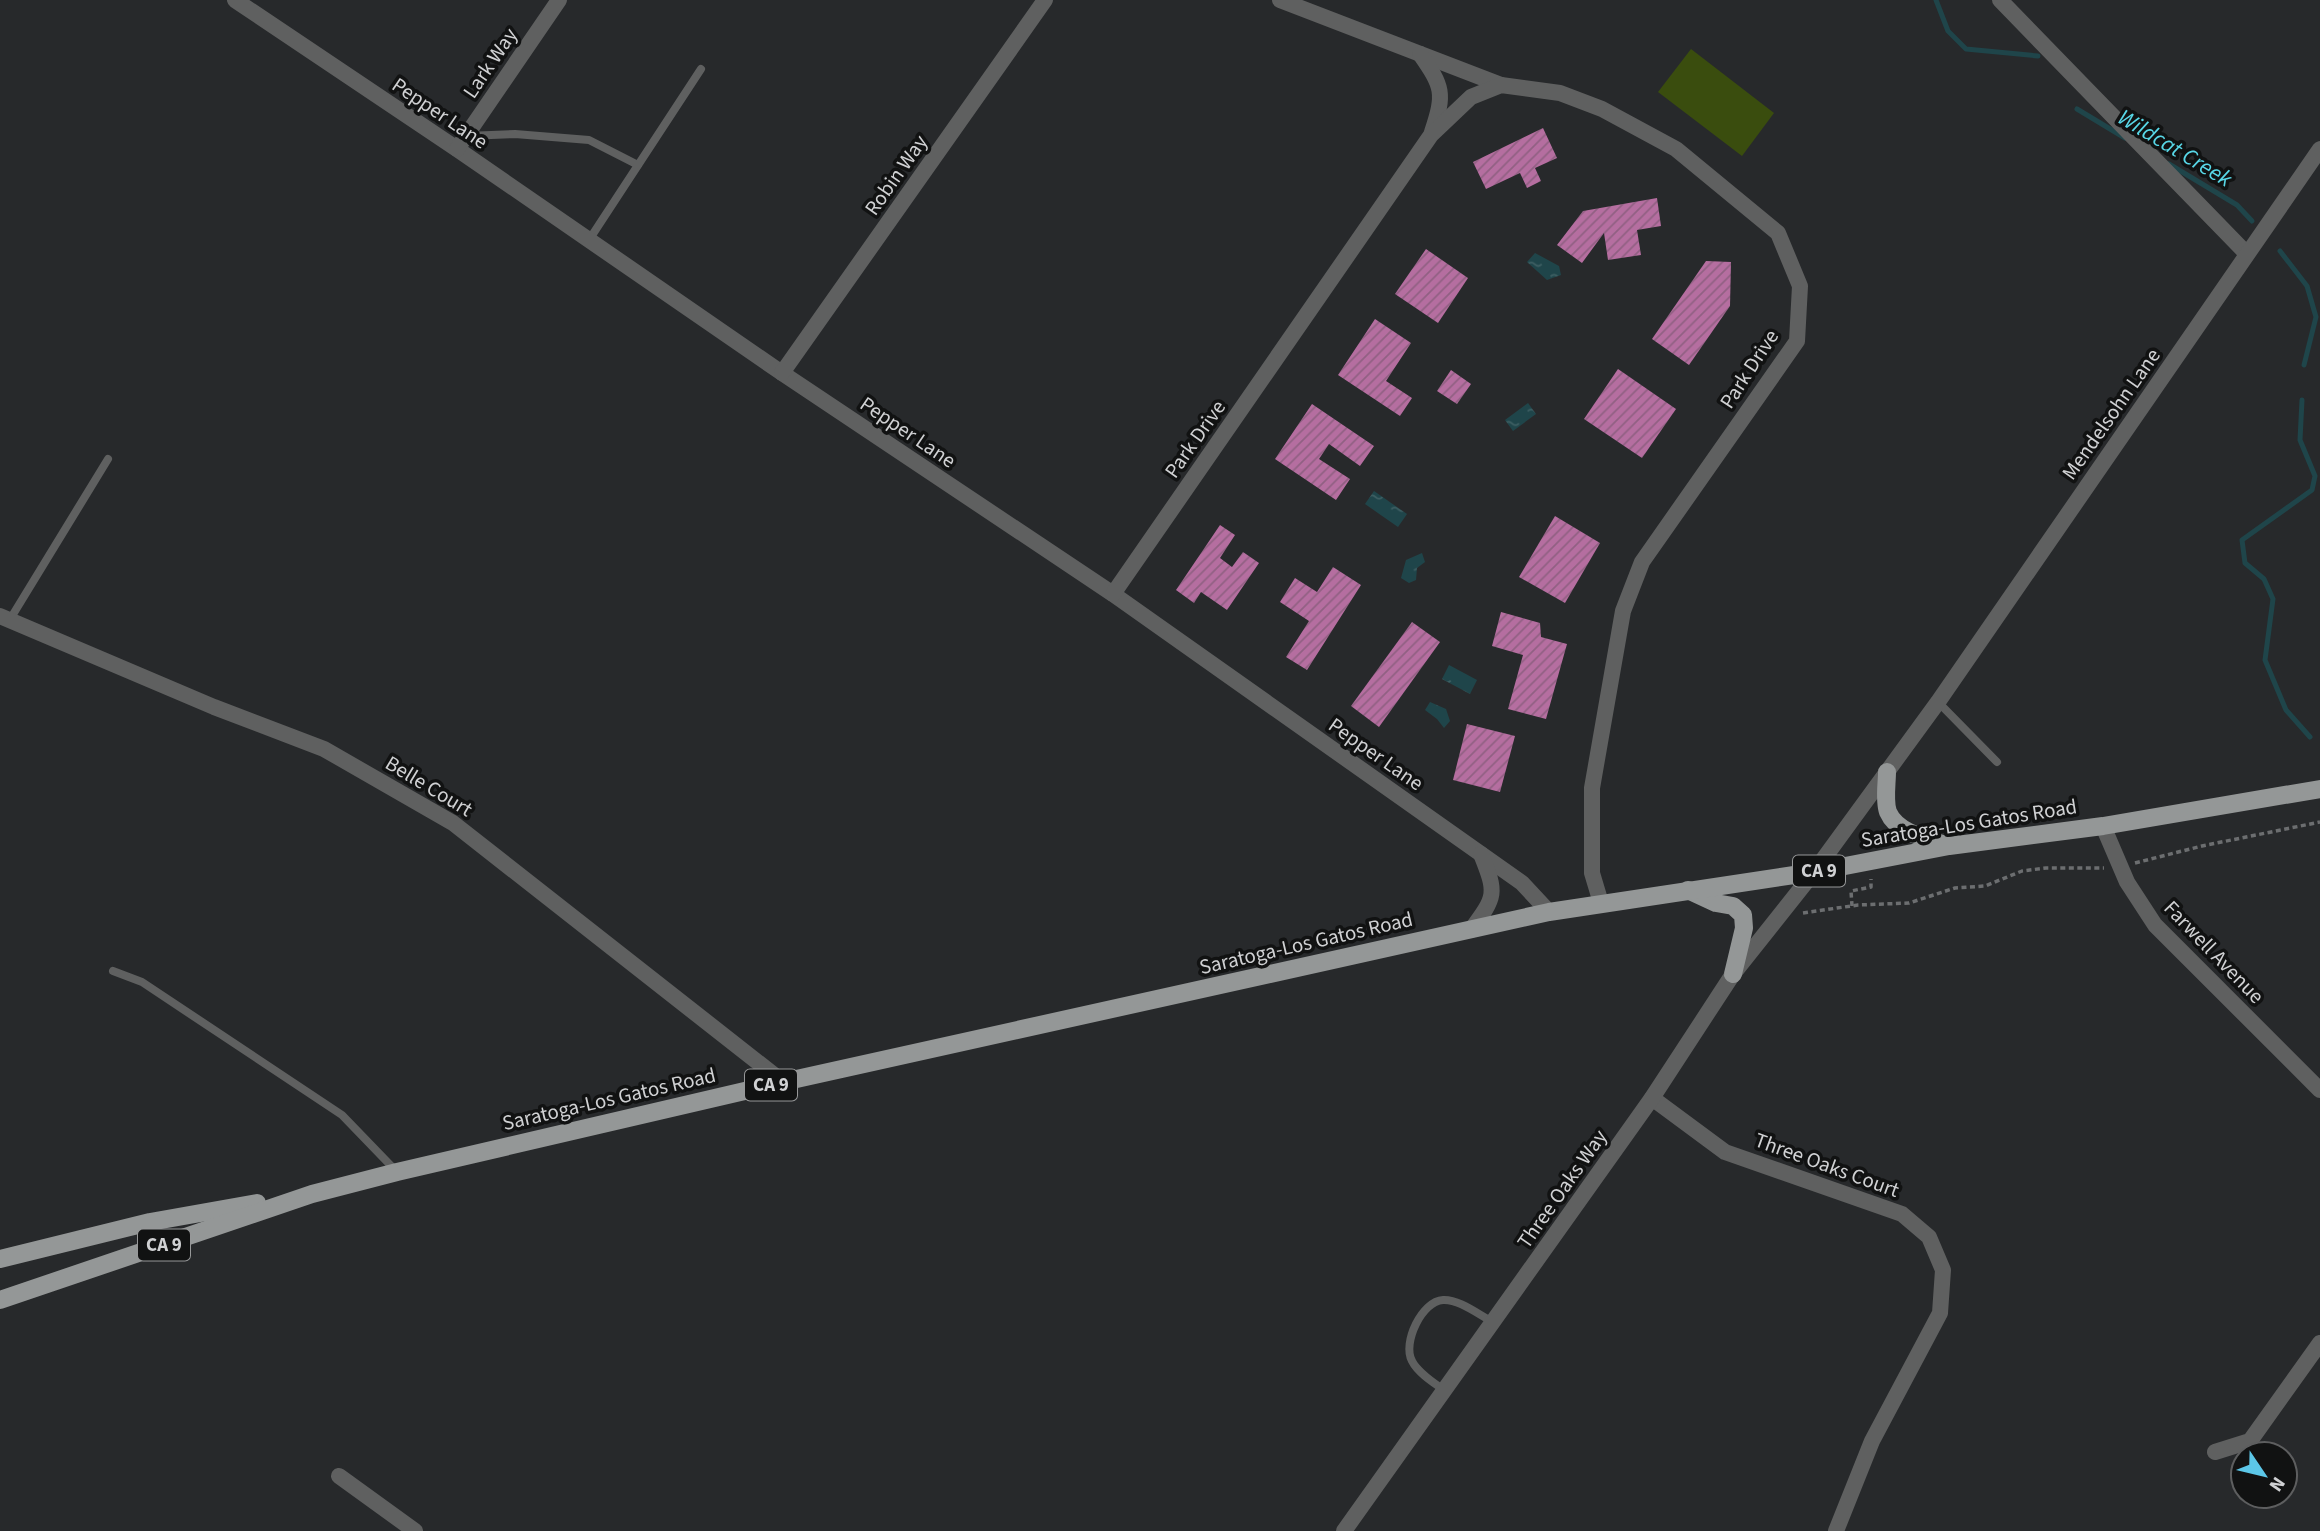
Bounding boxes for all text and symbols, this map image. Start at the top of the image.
street label: Lark Way [455,22,525,104]
street label: Pepper Lane [386,70,494,156]
water label: Wildcat Creek [2112,101,2239,196]
street label: Robin Way [857,129,935,221]
street label: Park Drive [1712,324,1786,414]
street label: Mendelsohn Lane [2054,342,2168,486]
street label: Pepper Lane [854,389,962,475]
street label: Park Drive [1157,394,1233,484]
street label: Pepper Lane [1322,710,1430,798]
street label: Belle Court [380,748,478,824]
street label: Saratoga-Los Gatos Road [1859,791,2079,855]
road number: CA 9 [1793,856,1845,886]
street label: Farwell Avenue [2157,894,2271,1010]
street label: Saratoga-Los Gatos Road [1196,904,1416,982]
street label: Saratoga-Los Gatos Road [499,1060,719,1138]
road number: CA 9 [745,1070,797,1100]
street label: Three Oaks Way [1510,1123,1614,1255]
street label: Three Oaks Court [1750,1125,1904,1205]
road number: CA 9 [138,1230,190,1260]
north arrow [2229,1440,2299,1510]
text: N [2262,1471,2291,1497]

